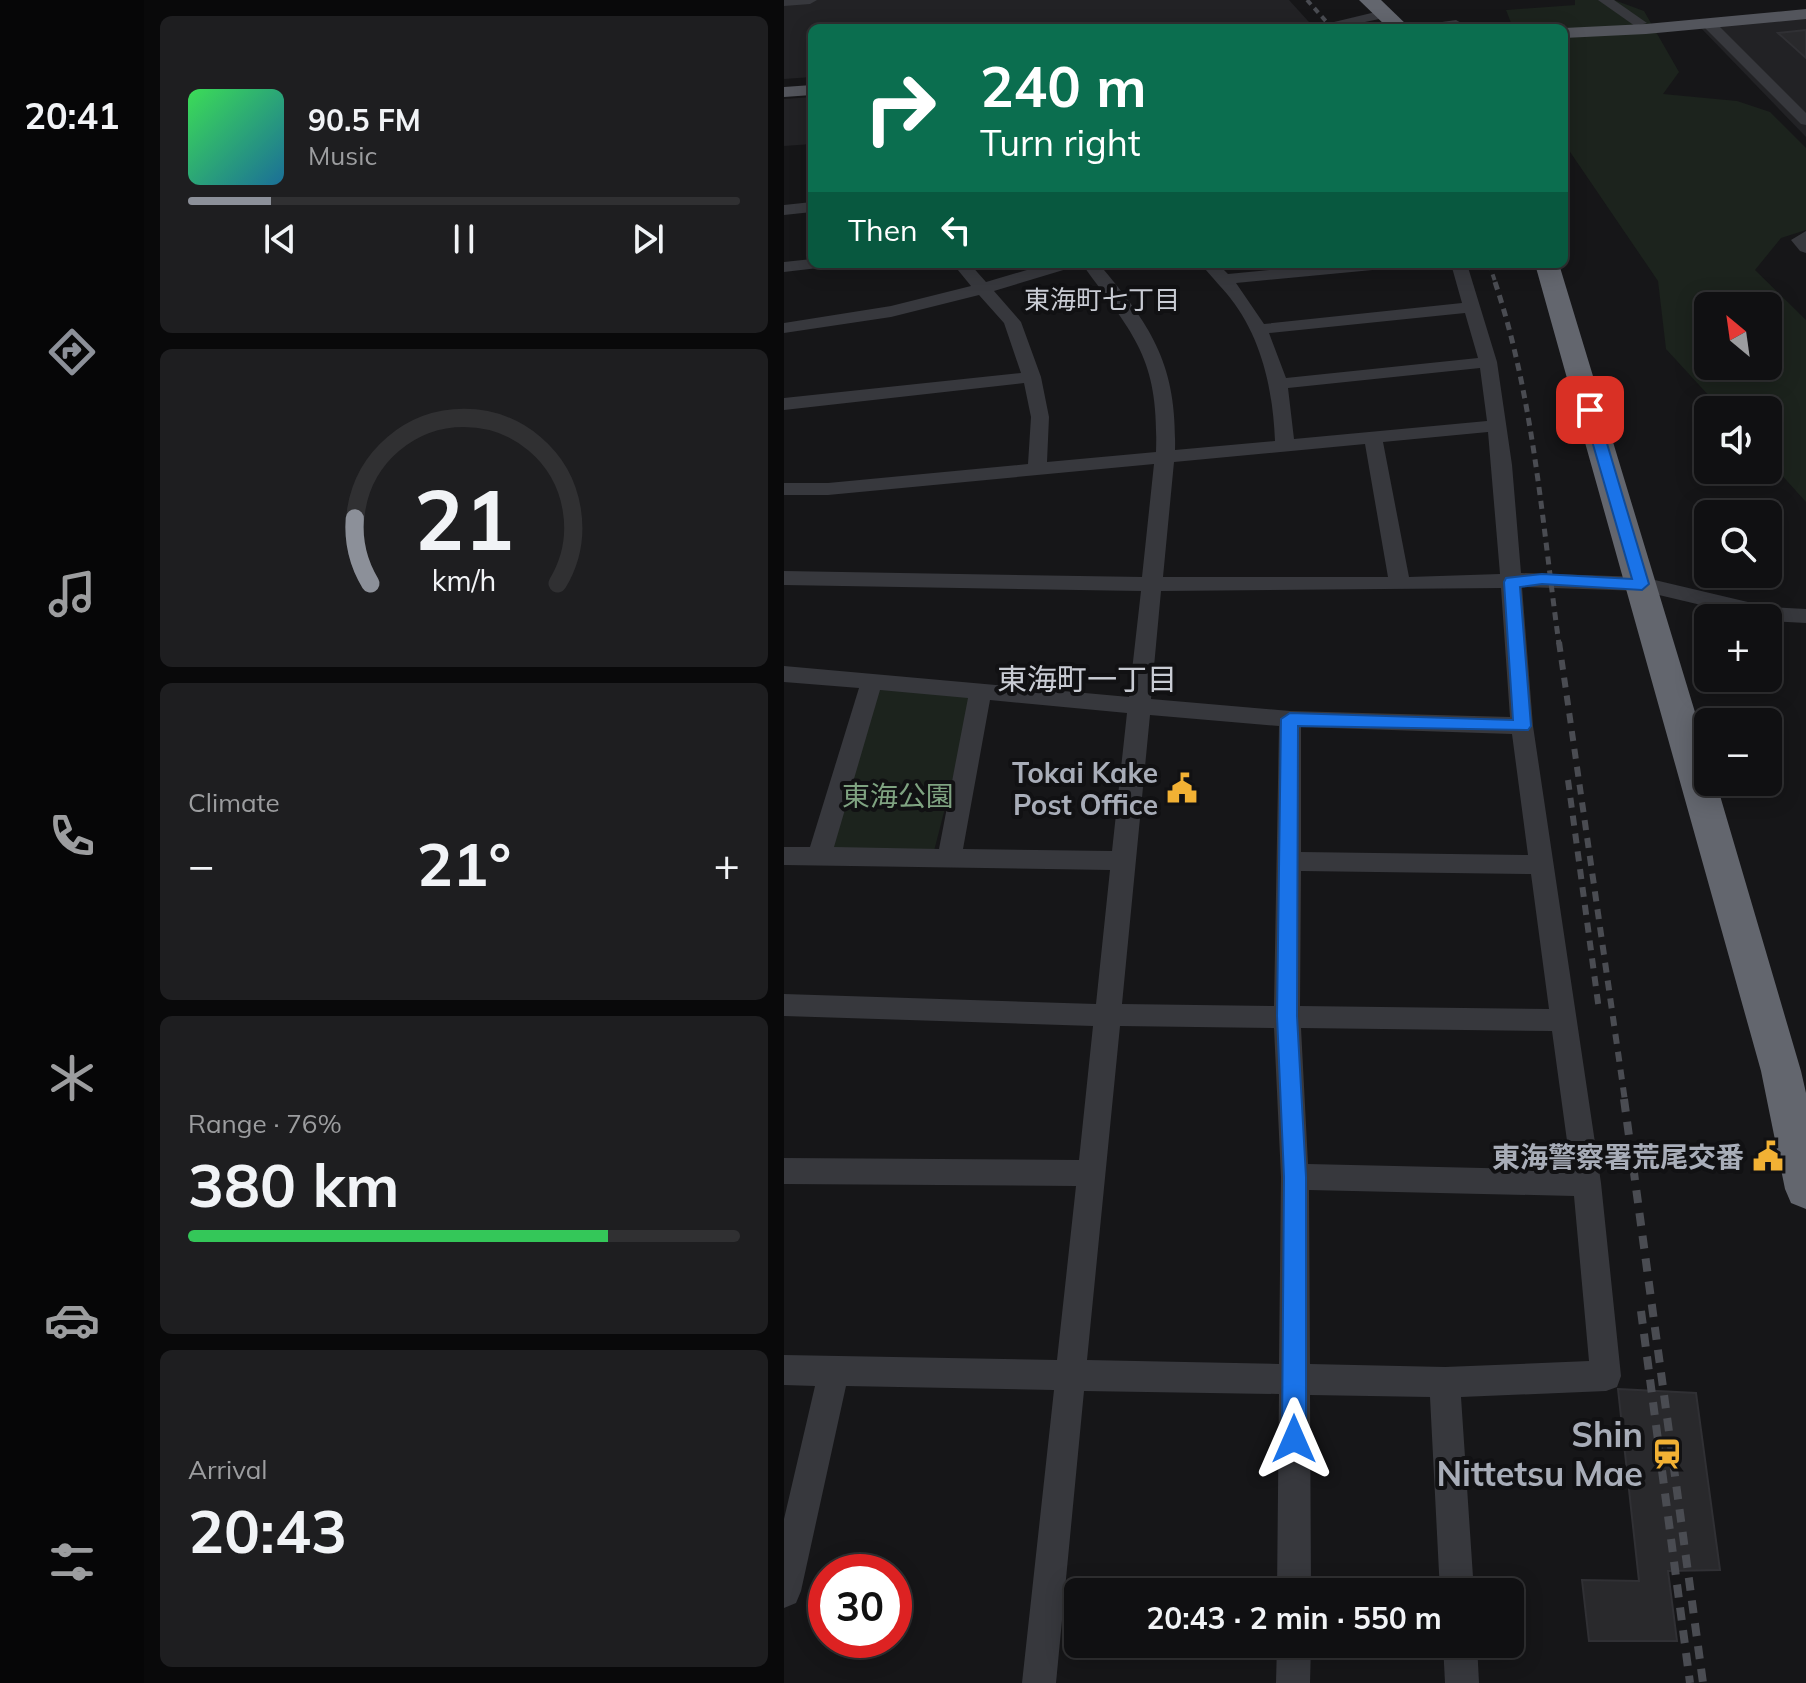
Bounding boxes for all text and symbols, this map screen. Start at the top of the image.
text: 240 m [980,51,1147,121]
icon: right [848,56,952,160]
text: 20:41 [24,93,120,138]
text: 90.5 FM [308,101,421,139]
text: Turn right [980,120,1141,165]
text: Music [308,139,377,172]
icon: left [934,208,978,252]
text: Then [848,211,918,249]
icon: previous [258,217,302,261]
icon: pause [442,217,486,261]
icon: next [626,217,670,261]
district label: 東海町七丁目 [1024,283,1180,316]
north arrow [1694,292,1782,380]
map controls [1694,292,1782,796]
icon: directions [44,324,100,380]
pin [1556,376,1624,444]
icon: arrive [1568,388,1612,432]
button: sound [1694,396,1782,484]
text: 21 [414,466,514,571]
button: search [1694,500,1782,588]
text: km/h [432,562,496,598]
icon: music [44,566,100,622]
button: + [1694,604,1782,692]
district label: 東海町一丁目 [997,660,1177,698]
button: − [1694,708,1782,796]
place label: Tokai Kake Post Office [1012,755,1158,822]
public building icon: Tokai Kake Post Office [1165,771,1199,805]
park label: 東海公園 [842,778,954,813]
text: Climate [188,786,280,819]
icon: phone [44,808,100,864]
text: 21° [417,826,511,901]
text: − [188,837,214,892]
text: + [714,837,740,892]
icon: climate [44,1050,100,1106]
text: Range · 76% [188,1107,342,1140]
place label: 東海警察署荒尾交番 [1492,1139,1744,1174]
public building icon: 東海警察署荒尾交番 [1751,1139,1785,1173]
text: 380 km [188,1147,400,1222]
icon: car [44,1292,100,1348]
position arrow [1252,1397,1336,1481]
place label: Shin Nittetsu Mae [1436,1413,1643,1495]
station icon: Shin Nittetsu Mae [1650,1437,1684,1471]
text: Arrival [188,1453,268,1486]
text: 20:43 [188,1493,347,1568]
icon: filters [44,1534,100,1590]
speed limit sign: 30 [808,1554,912,1658]
text: 20:43 · 2 min · 550 m [1146,1599,1442,1637]

